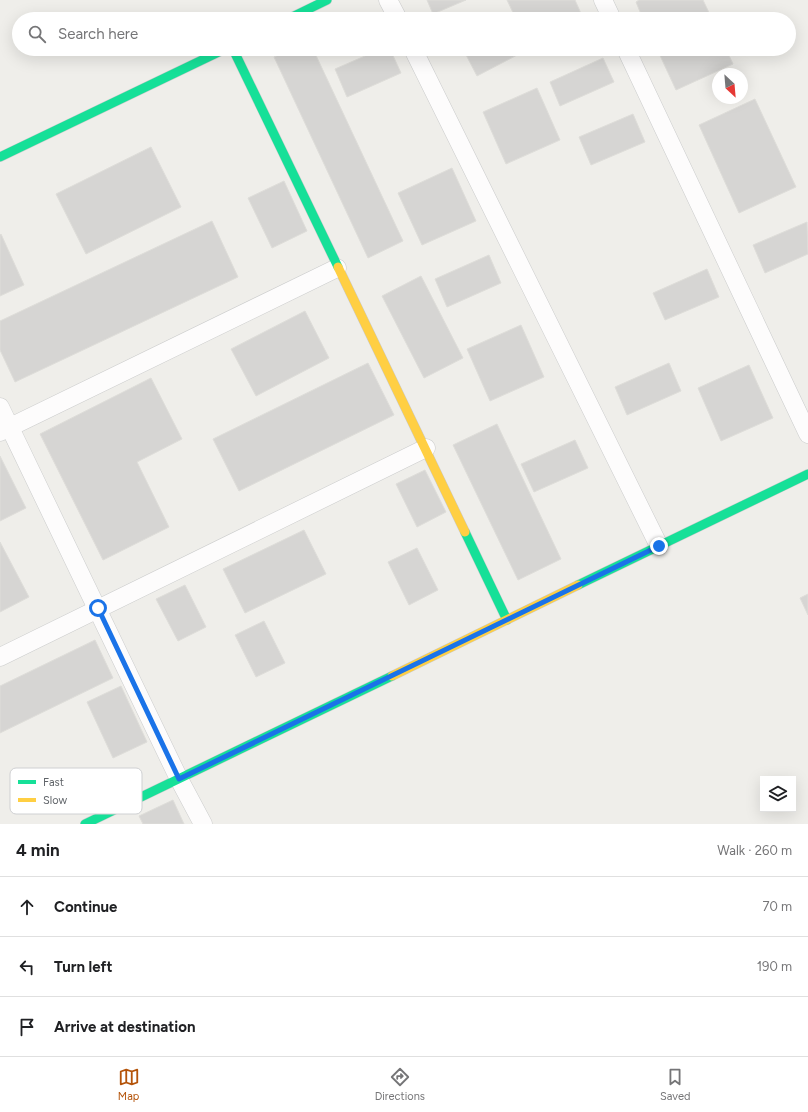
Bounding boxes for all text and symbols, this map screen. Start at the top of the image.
search box [12,12,796,56]
icon: search [26,23,48,45]
text: Search here [58,25,138,43]
north arrow [712,68,748,104]
route end [650,537,668,555]
route start [89,599,107,617]
legend [10,768,142,814]
text: Fast [43,776,64,789]
map controls [760,776,796,812]
button: layers [760,776,796,812]
text: Slow [43,794,67,807]
text: 4 min [16,840,60,860]
text: Walk · 260 m [717,843,792,858]
icon: ahead [16,896,38,918]
text: Continue [54,898,117,916]
text: 70 m [762,899,792,914]
icon: left [16,956,38,978]
text: Turn left [54,958,112,976]
text: 190 m [757,959,792,974]
icon: arrive [16,1016,38,1038]
text: Arrive at destination [54,1018,195,1036]
tab: Map [118,1066,140,1103]
tab: Directions [375,1066,425,1103]
tab: Saved [660,1066,690,1103]

